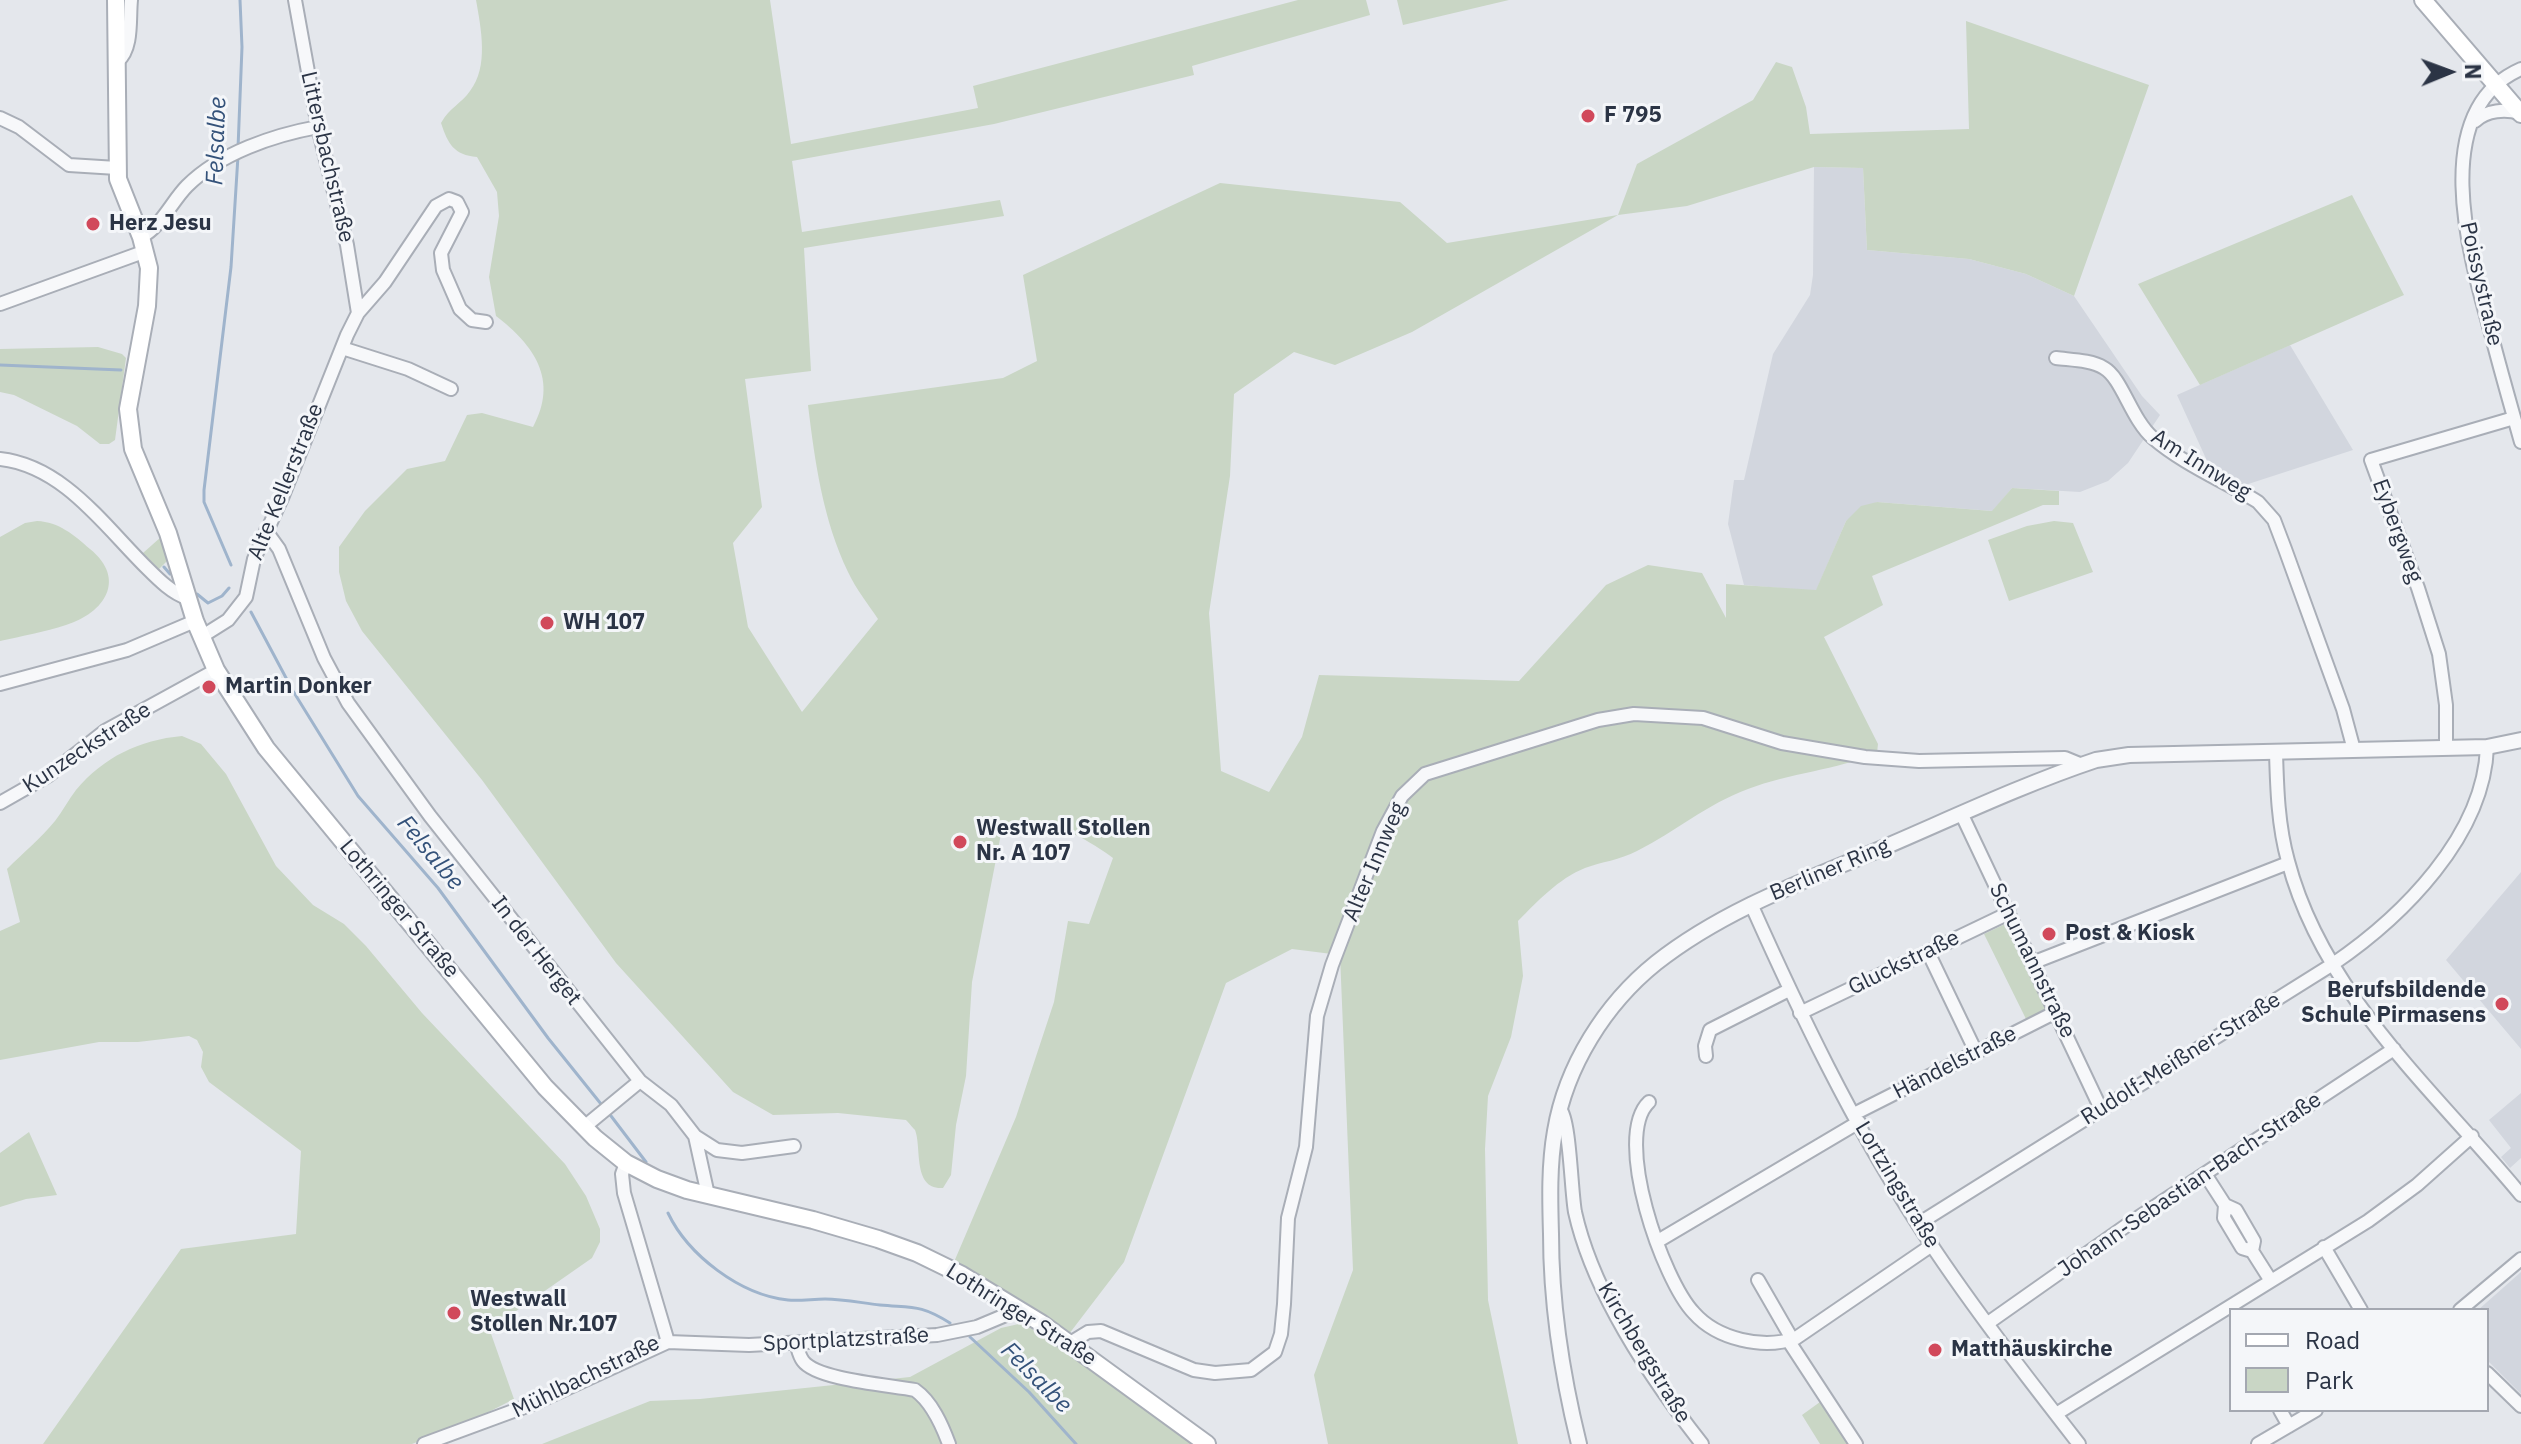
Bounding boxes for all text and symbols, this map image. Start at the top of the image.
north arrow [2409,32,2489,112]
text: N [2459,63,2488,80]
street label: Littersbachstraße [294,69,360,245]
water label: Felsalbe [201,96,233,186]
place label: F 795 [1604,103,1662,129]
marker: F 795 [1579,107,1597,125]
place label: Herz Jesu [109,211,212,237]
marker: Herz Jesu [84,215,102,233]
street label: Poissystraße [2454,219,2508,349]
street label: Alte Kellerstraße [243,400,329,564]
street label: Am Innweg [2146,424,2256,506]
street label: Eybergweg [2366,476,2428,586]
place label: WH 107 [563,610,645,636]
marker: WH 107 [538,614,556,632]
place label: Martin Donker [225,674,372,700]
marker: Martin Donker [200,678,218,696]
street label: Kunzeckstraße [18,697,156,799]
street label: Alter Innweg [1338,798,1412,926]
water label: Felsalbe [391,810,469,896]
place label: Westwall Stollen Nr. A 107 [976,816,1151,868]
marker: Westwall Stollen Nr. A 107 [951,833,969,851]
street label: Berliner Ring [1766,833,1894,907]
street label: Lothringer Straße [333,834,465,984]
street label: Schumannstraße [1983,879,2081,1043]
street label: In der Herget [485,891,587,1011]
place label: Post & Kiosk [2065,921,2195,947]
street label: Gluckstraße [1844,925,1964,1001]
marker: Post & Kiosk [2040,925,2058,943]
place label: Berufsbildende Schule Pirmasens [2301,978,2486,1030]
street label: Rudolf-Meißner-Straße [2076,987,2286,1131]
marker: Berufsbildende Schule Pirmasens [2493,995,2511,1013]
street label: Händelstraße [1889,1021,2021,1105]
street label: Johann-Sebastian-Bach-Straße [2053,1087,2327,1283]
street label: Lortzingstraße [1849,1117,1945,1253]
street label: Lothringer Straße [941,1258,1101,1372]
street label: Kirchbergstraße [1592,1278,1696,1428]
place label: Westwall Stollen Nr.107 [470,1287,618,1338]
marker: Westwall Stollen Nr.107 [445,1304,463,1322]
legend [2229,1308,2489,1412]
street label: Sportplatzstraße [762,1322,930,1358]
text: Road [2305,1324,2360,1356]
street label: Mühlbachstraße [508,1330,664,1424]
water label: Felsalbe [995,1337,1077,1419]
place label: Matthäuskirche [1951,1337,2113,1363]
marker: Matthäuskirche [1926,1341,1944,1359]
text: Park [2305,1364,2354,1396]

